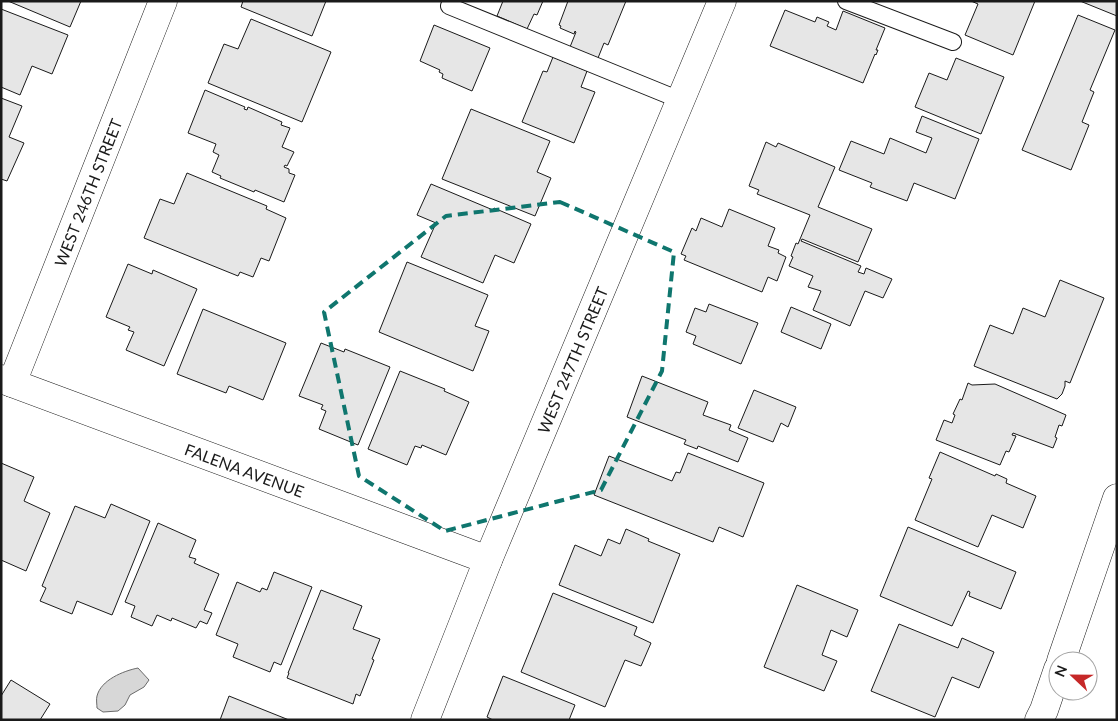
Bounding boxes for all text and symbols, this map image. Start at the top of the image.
street label: WEST 246TH STREET [50,115,125,269]
street label: WEST 247TH STREET [533,283,611,436]
street label: FALENA AVENUE [182,439,307,500]
north arrow [1048,651,1098,701]
text: N [1051,663,1070,679]

